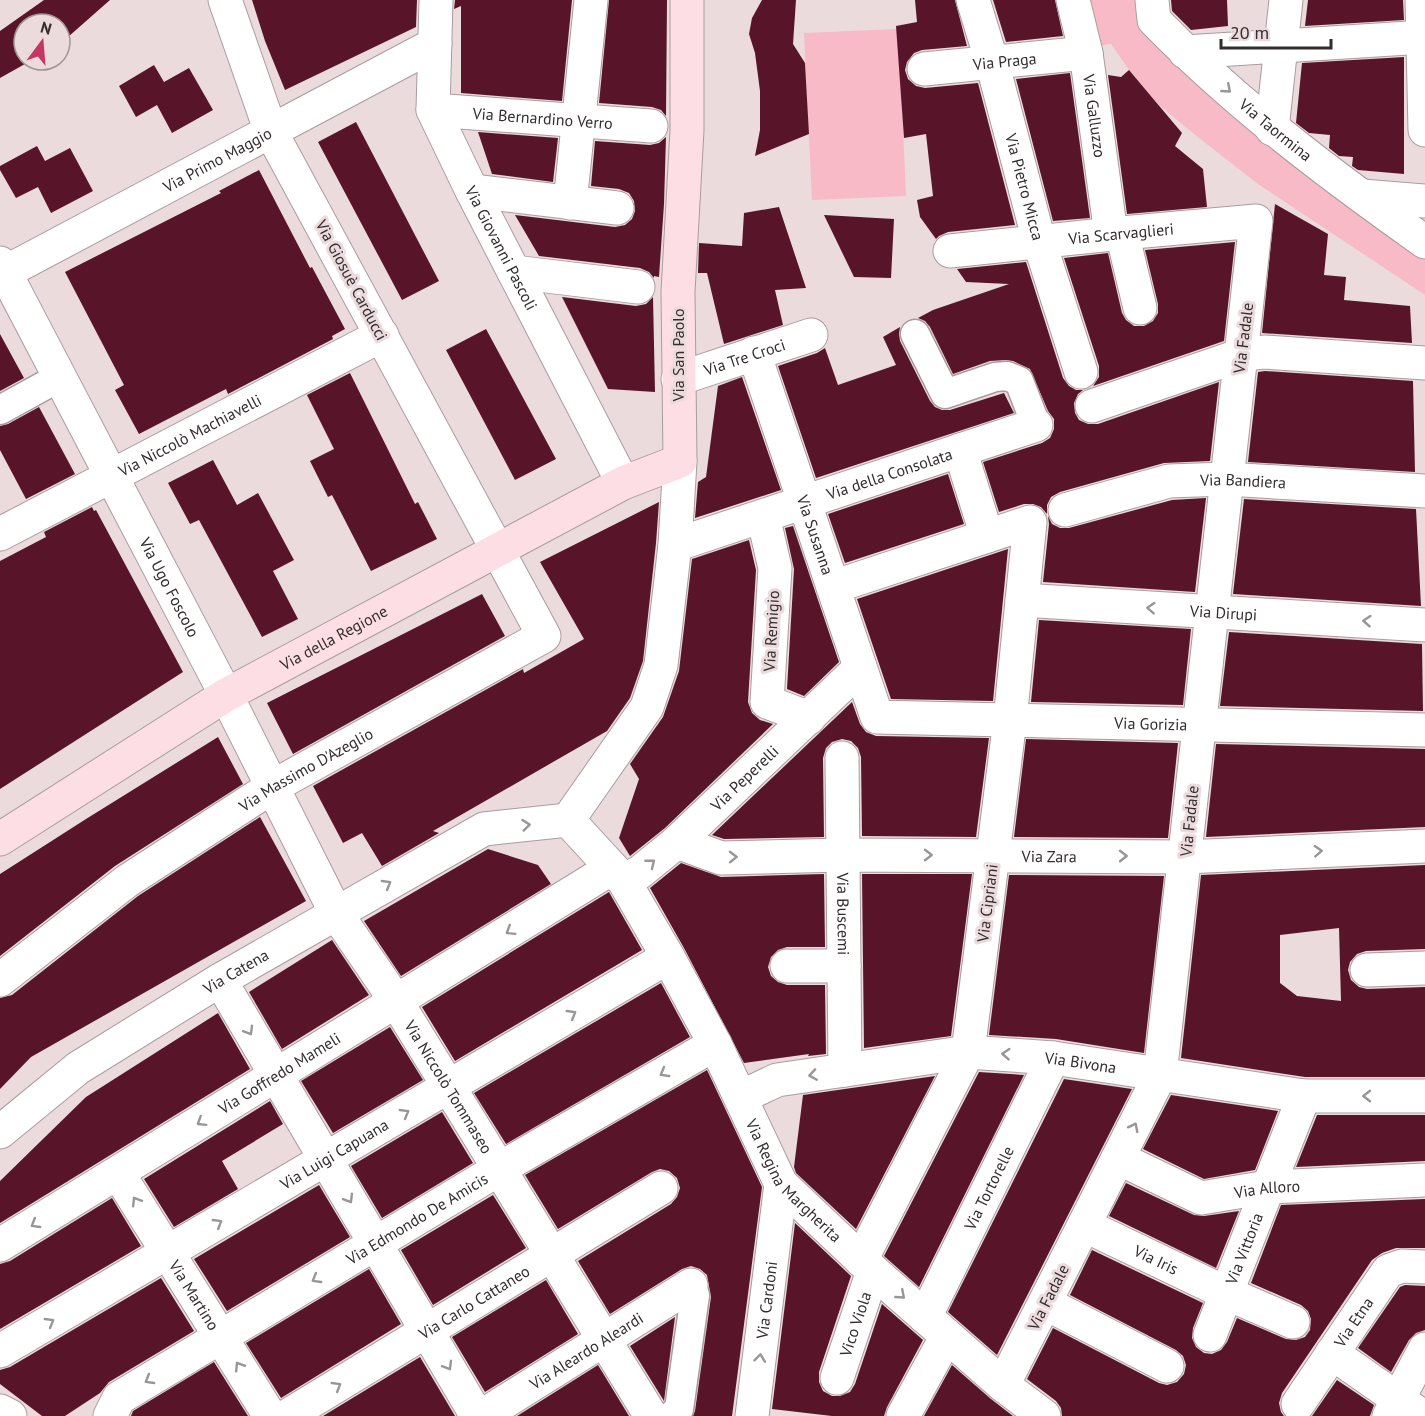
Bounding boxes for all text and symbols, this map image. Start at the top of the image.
north arrow [12,12,72,72]
scale bar [1221,12,1330,50]
text: N [38,17,54,39]
text: 20 m [1230,21,1269,44]
street label: Via Praga [971,48,1037,74]
street label: Via Galluzzo [1079,72,1110,159]
one-way arrow [1221,82,1231,93]
street label: Via Taormina [1234,93,1316,165]
street label: Via Bernardino Verro [471,103,614,133]
street label: Via Primo Maggio [159,123,275,197]
street label: Via Pietro Micca [1001,130,1048,243]
street label: Via Giovanni Pascoli [461,182,542,314]
street label: Via Giosuè Carducci [311,215,392,344]
street label: Via Scarvaglieri [1066,218,1175,249]
street label: Via Fadale [1229,301,1257,376]
street label: Via San Paolo [668,308,688,403]
street label: Via Tre Croci [700,334,788,380]
street label: Via Niccolò Machiavelli [114,390,265,481]
street label: Via della Consolata [823,444,955,504]
street label: Via Bandiera [1199,469,1287,493]
street label: Via Susanna [792,491,838,577]
street label: Via Ugo Foscolo [135,533,204,641]
street label: Via Remigio [759,590,783,673]
street label: Via Dirupi [1188,600,1258,625]
street label: Via della Regione [276,601,391,675]
one-way arrow [1146,602,1156,615]
one-way arrow [1362,615,1371,628]
street label: Via Gorizia [1113,713,1187,734]
street label: Via Massimo D'Azeglio [234,723,376,816]
street label: Via Peperelli [706,741,783,816]
street label: Via Fadale [1175,785,1203,858]
one-way arrow [522,819,531,831]
one-way arrow [1313,844,1322,857]
street label: Via Zara [1021,846,1077,866]
one-way arrow [923,849,932,861]
one-way arrow [1118,850,1127,863]
one-way arrow [728,851,737,863]
one-way arrow [645,859,656,870]
street label: Via Cipriani [972,863,1002,944]
street label: Via Buscemi [833,872,854,955]
one-way arrow [380,880,391,891]
one-way arrow [506,924,516,936]
street label: Via Catena [198,944,272,999]
one-way arrow [566,1010,576,1021]
street label: Via Niccolò Tommaseo [400,1016,497,1157]
one-way arrow [242,1025,254,1035]
street label: Via Goffredo Mameli [214,1028,344,1119]
street label: Via Bivona [1043,1047,1118,1077]
one-way arrow [1002,1048,1011,1061]
one-way arrow [660,1066,670,1077]
one-way arrow [809,1068,819,1081]
one-way arrow [1362,1090,1371,1102]
one-way arrow [399,1109,409,1121]
one-way arrow [197,1114,207,1126]
street label: Via Luigi Capuana [276,1114,392,1194]
street label: Via Regina Margherita [741,1115,846,1246]
one-way arrow [1127,1122,1138,1133]
street label: Via Tortorelle [959,1143,1018,1234]
street label: Via Edmondo De Amicis [342,1168,492,1269]
street label: Via Alloro [1232,1176,1301,1203]
one-way arrow [341,1193,353,1203]
one-way arrow [131,1197,143,1207]
street label: Via Vittoria [1221,1210,1267,1288]
one-way arrow [31,1216,41,1228]
one-way arrow [212,1218,222,1230]
street label: Via Iris [1130,1240,1182,1279]
street label: Via Martino [164,1255,224,1334]
street label: Via Cardoni [752,1260,781,1341]
street label: Via Carlo Cattaneo [414,1261,533,1344]
street label: Via Fadale [1022,1261,1073,1334]
one-way arrow [312,1271,322,1283]
one-way arrow [894,1288,905,1299]
street label: Vico Viola [835,1289,875,1360]
street label: Via Etna [1329,1293,1378,1352]
street label: Via Aleardo Aleardi [525,1308,647,1394]
one-way arrow [44,1317,54,1329]
one-way arrow [753,1353,765,1363]
one-way arrow [441,1360,452,1371]
one-way arrow [235,1362,246,1373]
one-way arrow [145,1372,155,1384]
one-way arrow [331,1382,342,1393]

